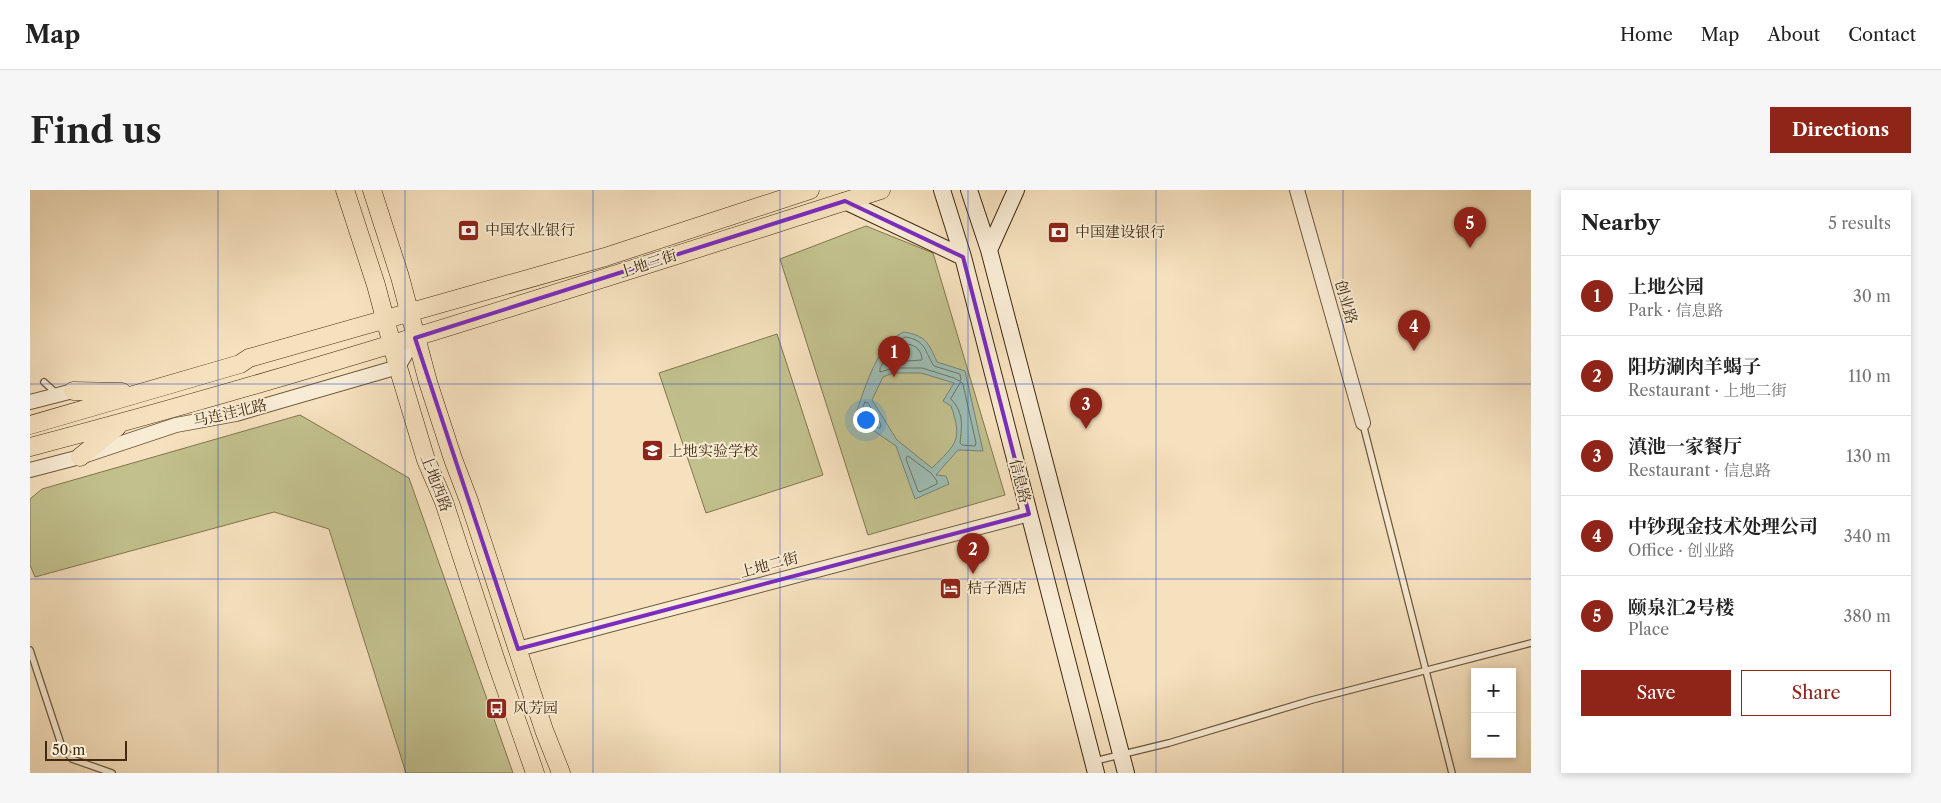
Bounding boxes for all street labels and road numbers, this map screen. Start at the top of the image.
street label: 上地三街 [616,245,679,282]
street label: 创业路 [1331,278,1362,326]
street label: 马连洼北路 [191,395,269,430]
street label: 上地西路 [417,451,456,514]
street label: 信息路 [1006,457,1035,505]
street label: 上地二街 [737,548,800,581]

